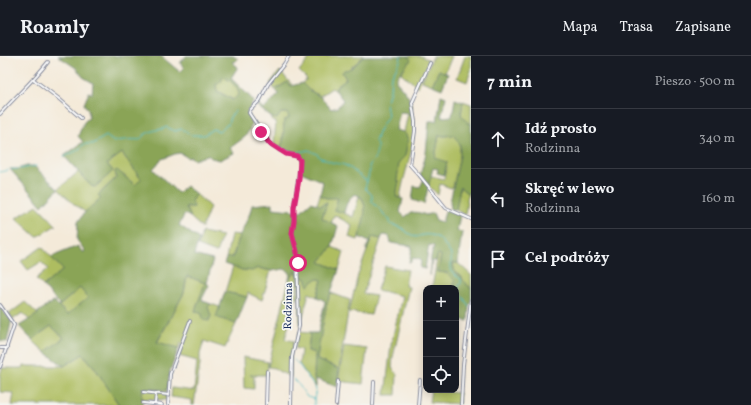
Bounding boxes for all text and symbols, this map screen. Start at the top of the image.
text: Roamly [20,15,90,41]
text: Mapa [563,18,598,37]
text: Trasa [620,18,653,37]
text: Zapisane [675,18,731,37]
text: 7 min [487,71,532,94]
text: Pieszo · 500 m [655,73,735,91]
text: Idź prosto [525,119,597,140]
route end [252,123,270,141]
icon: ahead [487,128,509,150]
text: 340 m [699,130,735,148]
text: Rodzinna [525,140,580,158]
text: Skręć w lewo [525,179,614,200]
icon: left [487,188,509,210]
text: 160 m [701,190,735,208]
text: Rodzinna [525,200,580,218]
icon: arrive [487,248,509,270]
text: Cel podróży [525,248,609,269]
route start [289,254,307,272]
street label: Rodzinna [281,282,297,330]
map controls [423,285,459,393]
button: + [423,285,459,321]
button: − [423,321,459,357]
button: locate [423,357,459,393]

